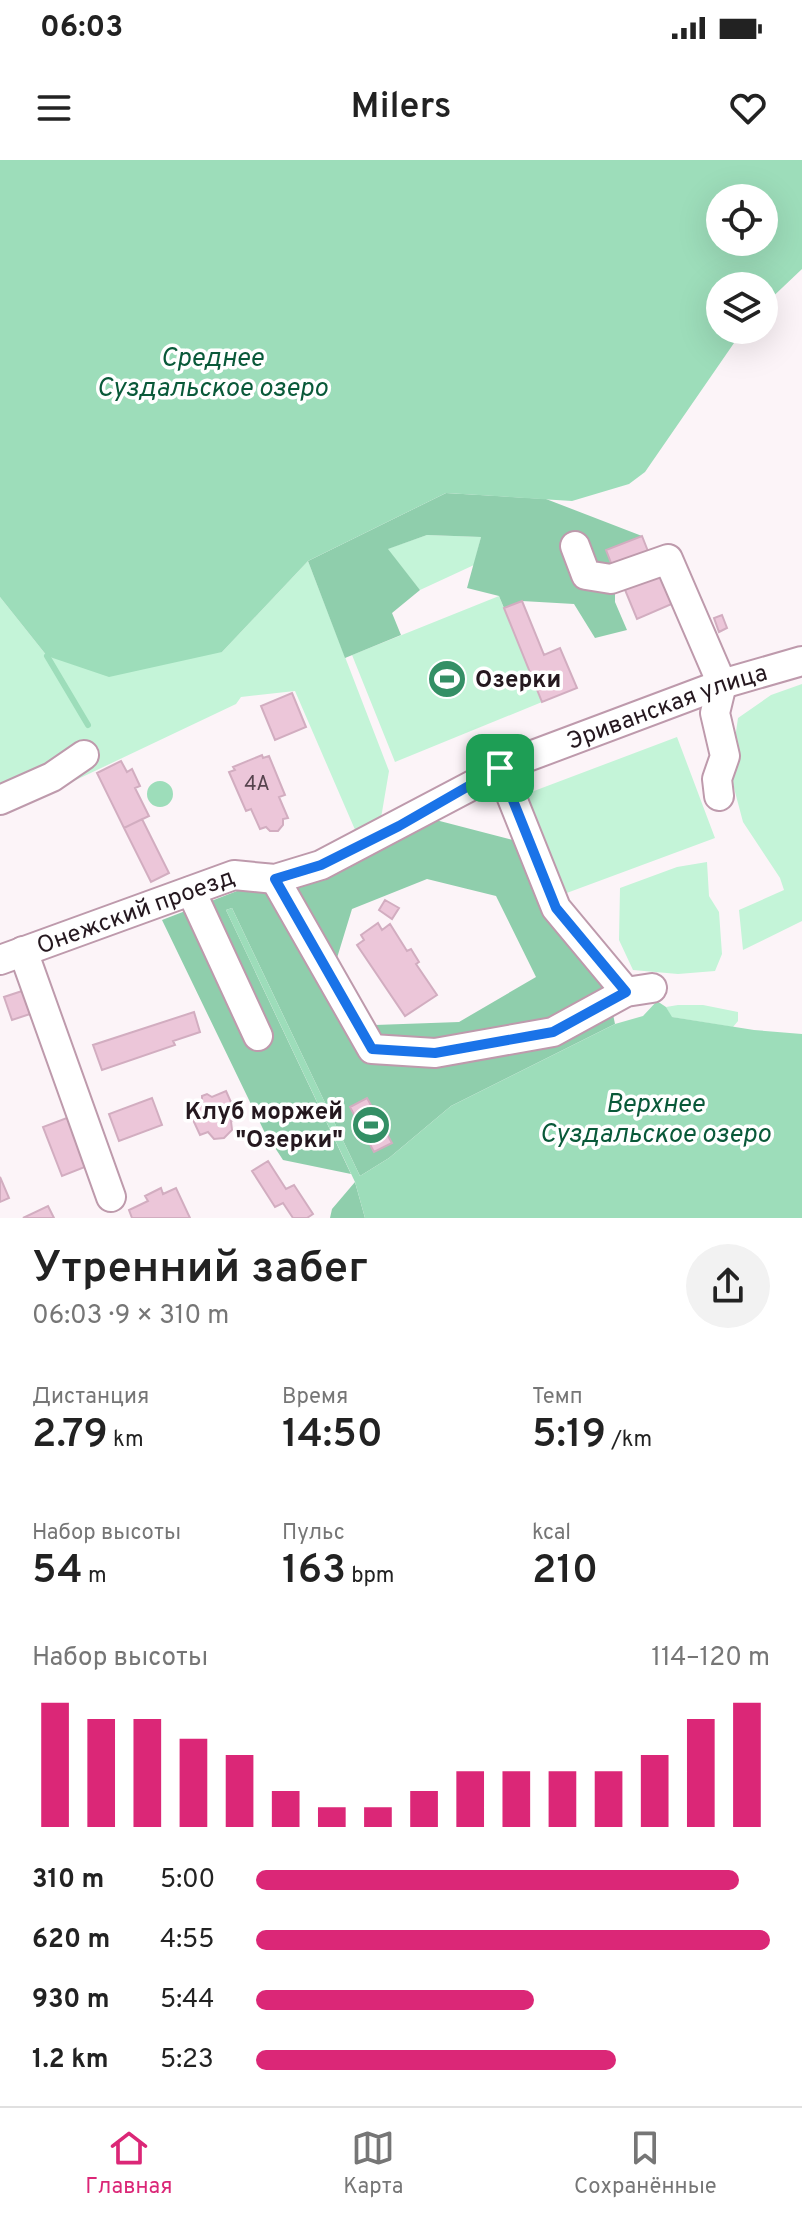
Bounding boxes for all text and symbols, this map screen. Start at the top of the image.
text: 06:03 [40,10,123,47]
text: Milers [351,85,451,131]
icon: menu [32,86,76,130]
icon: heart [726,86,770,130]
map controls [706,184,778,344]
button: locate [706,184,778,256]
button: layers [706,272,778,344]
water label: Среднее Суздальское озеро [96,343,328,406]
sports icon: Озерки [426,658,468,700]
street label: Эриванская улица [563,659,771,758]
place label: Озерки [475,666,561,696]
pin [466,734,534,802]
icon: arrive [478,746,522,790]
house number: 4А [244,772,270,798]
street label: Онежский проезд [33,863,239,962]
water label: Верхнее Суздальское озеро [539,1089,771,1152]
place label: Клуб моржей "Озерки" [185,1098,343,1156]
sports icon: Клуб моржей "Озерки" [350,1104,392,1146]
text: Утренний забег [32,1242,368,1298]
button: share [686,1244,770,1328]
text: 06:03 · 9 × 310 m [32,1300,229,1333]
text: Дистанция [32,1384,149,1411]
text: Время [282,1384,348,1411]
text: Темп [532,1384,583,1411]
text: 2.79 [32,1411,108,1461]
text: 14:50 [282,1411,383,1461]
text: 5:19 [532,1411,606,1461]
text: km [108,1427,144,1454]
text: /km [606,1427,652,1454]
text: Набор высоты [32,1520,181,1547]
text: Пульс [282,1520,345,1547]
text: kcal [532,1520,571,1547]
text: 54 [32,1547,83,1597]
text: 163 [282,1547,346,1597]
text: 210 [532,1547,598,1597]
text: m [83,1563,107,1590]
text: bpm [346,1563,394,1590]
text: Набор высоты [32,1642,208,1675]
text: 114–120 m [651,1642,770,1675]
text: 310 m [32,1864,104,1897]
text: 5:00 [160,1864,215,1897]
text: 620 m [32,1924,110,1957]
text: 4:55 [160,1924,214,1957]
text: 930 m [32,1984,110,2017]
text: 5:44 [160,1984,214,2017]
text: 1.2 km [32,2044,109,2077]
text: 5:23 [160,2044,214,2077]
tab: Главная [85,2126,173,2201]
tab: Карта [343,2126,403,2201]
tab: Сохранённые [574,2126,717,2201]

